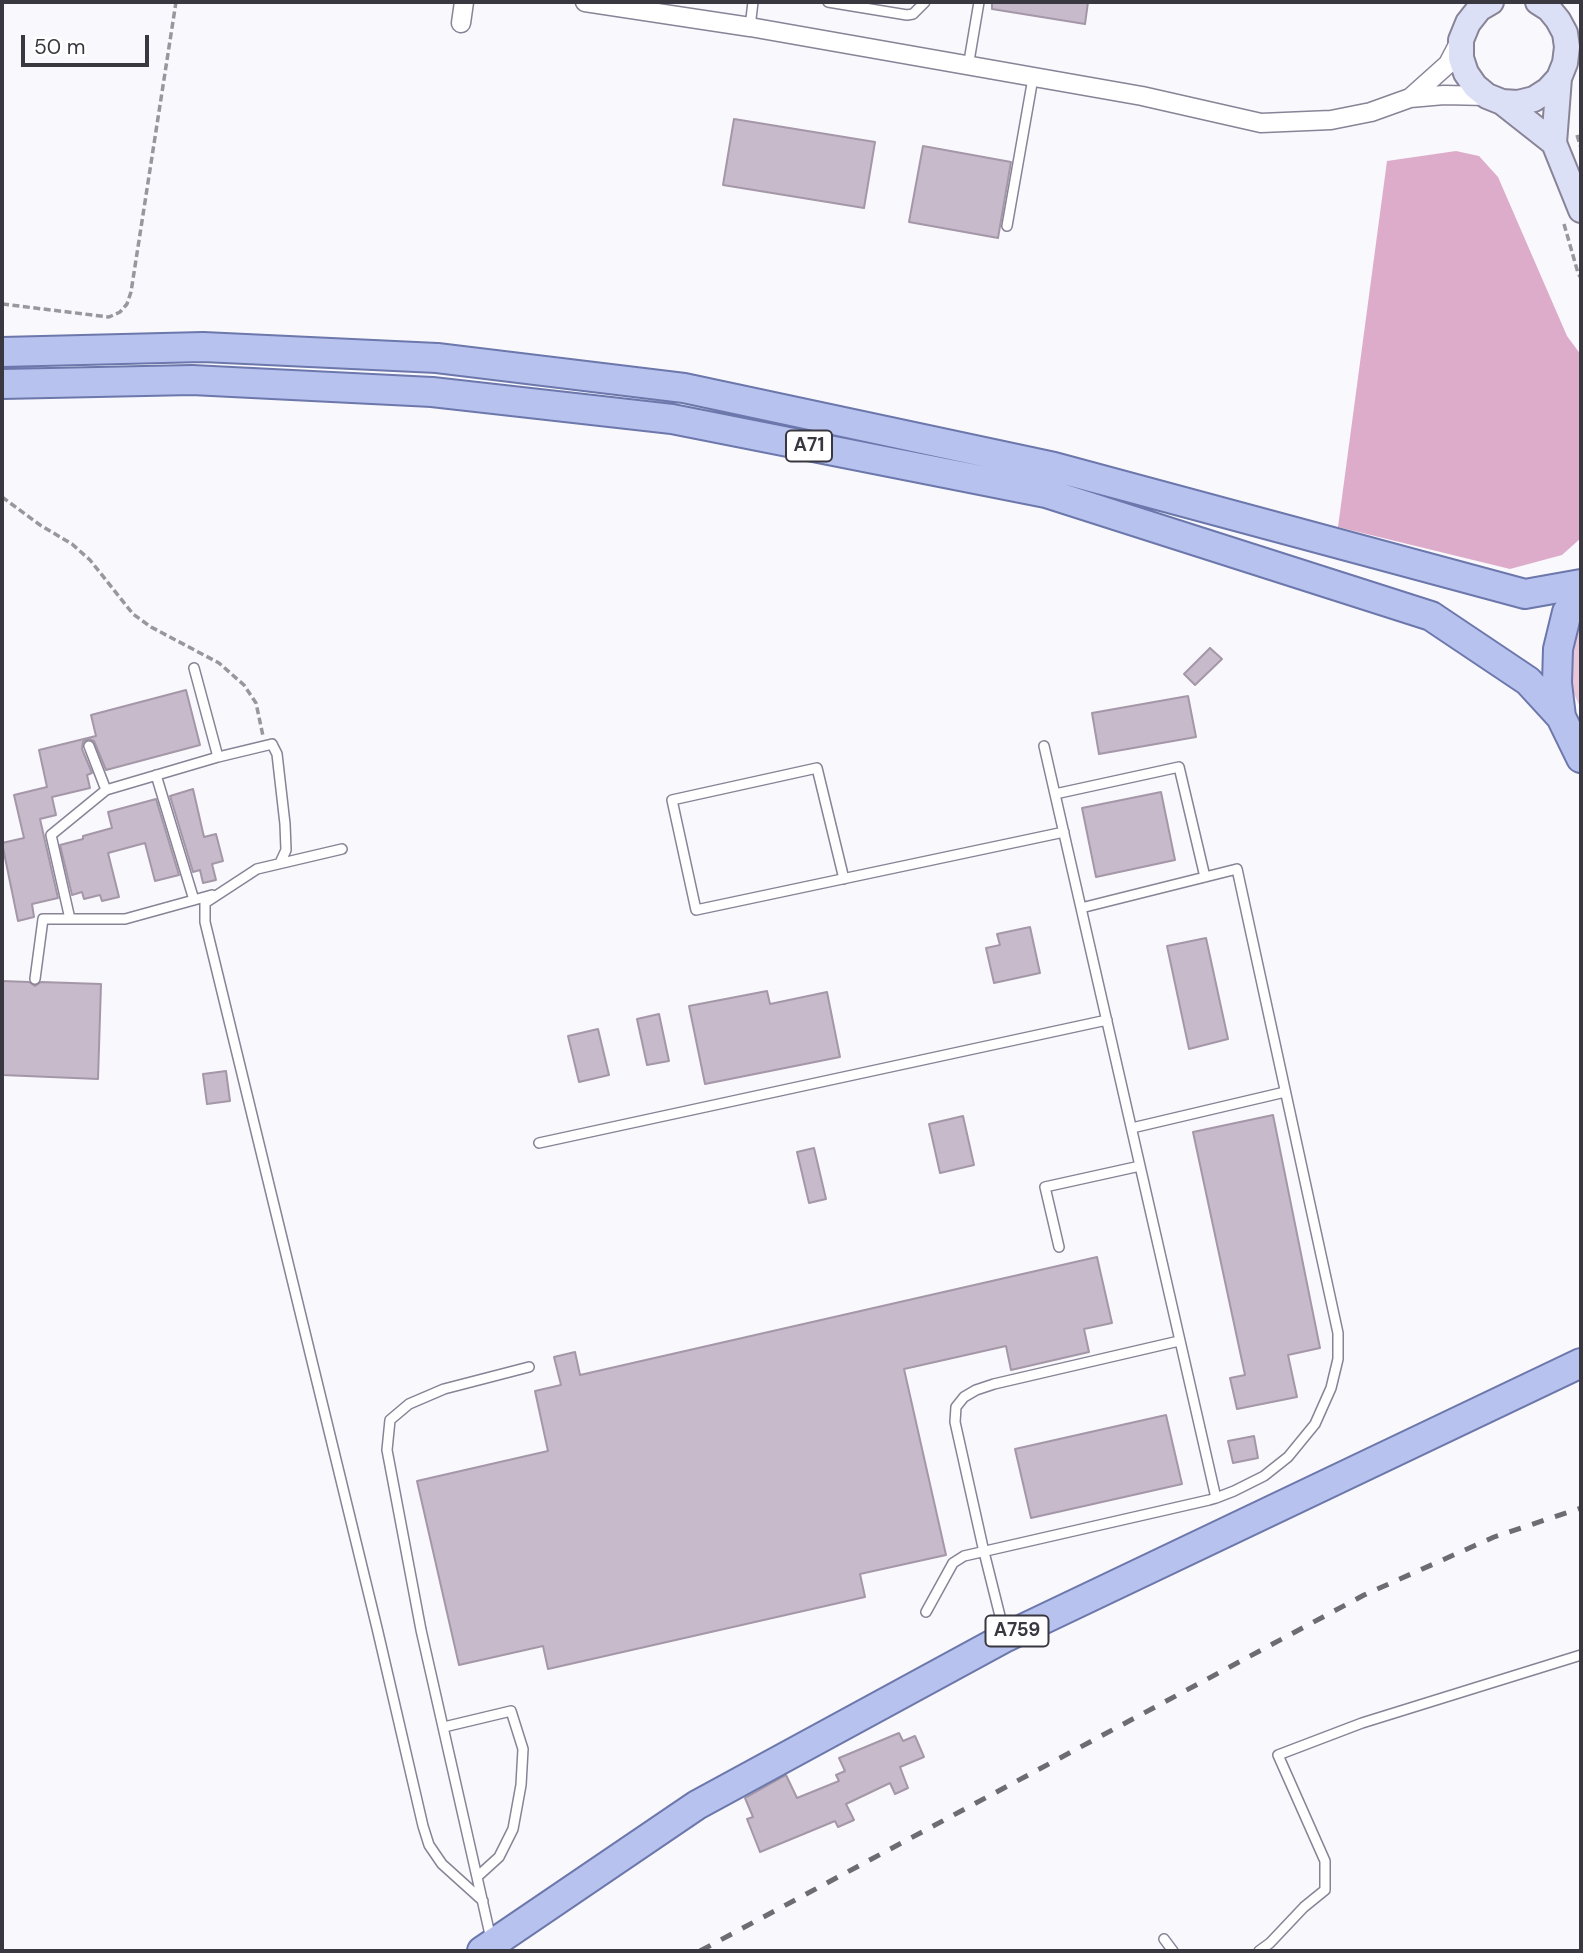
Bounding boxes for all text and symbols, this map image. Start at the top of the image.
scale bar [24,21,152,65]
text: 50 m [34,33,85,61]
road number: A71 [786,430,832,462]
road number: A759 [986,1616,1048,1646]

